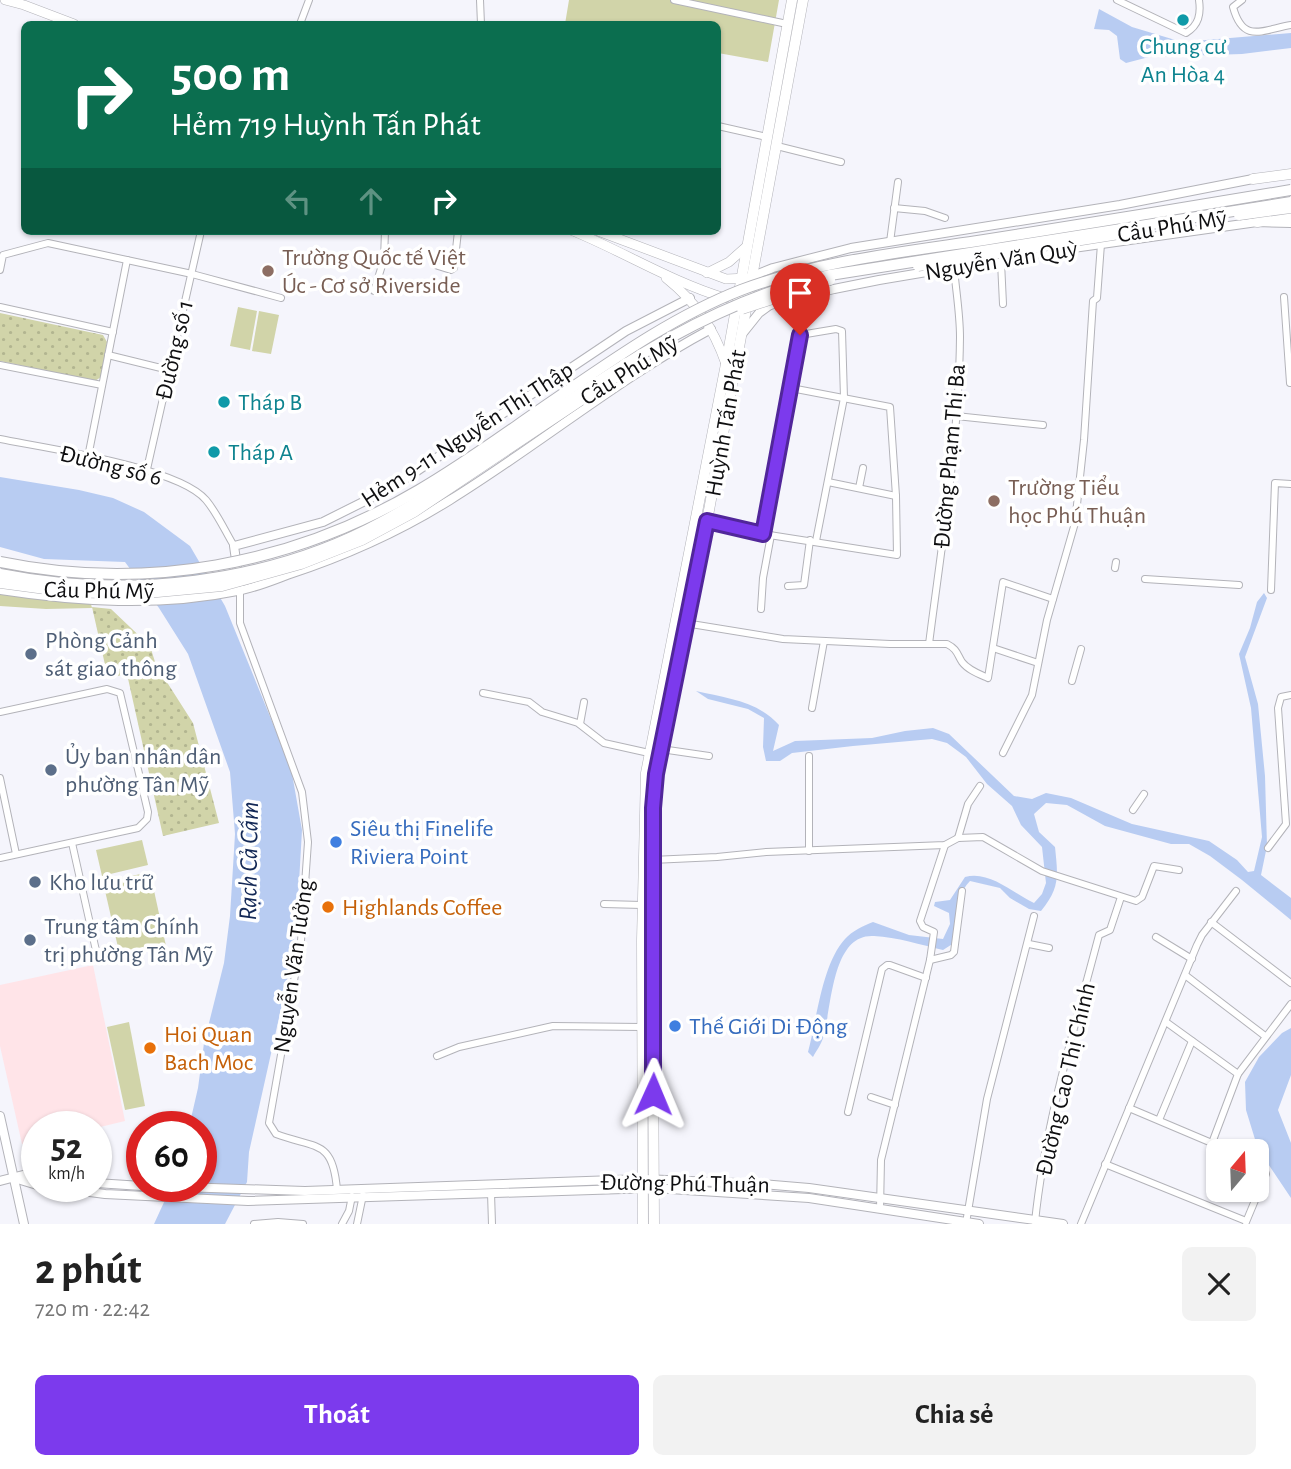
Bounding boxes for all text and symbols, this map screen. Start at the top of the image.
marker: Chung cư An Hòa 4 [1175,12,1191,28]
place label: Chung cư An Hòa 4 [1139,35,1227,87]
icon: right [56,49,147,140]
text: 500 m [171,51,290,100]
text: Hẻm 719 Huỳnh Tấn Phát [171,109,481,141]
icon: left [279,182,317,220]
icon: ahead [352,182,390,220]
icon: right [425,182,463,220]
street label: Cầu Phú Mỹ [1116,207,1228,247]
street label: Nguyễn Văn Quỳ [923,236,1079,285]
place label: Trường Quốc tế Việt Úc - Cơ sở Riverside [282,246,466,298]
marker: Trường Quốc tế Việt Úc - Cơ sở Riverside [260,263,276,279]
pin [770,263,830,335]
icon: arrive [781,274,819,312]
street label: Đường số 1 [152,298,198,402]
street label: Cầu Phú Mỹ [576,331,683,410]
street label: Huỳnh Tấn Phát [701,348,751,498]
street label: Hẻm 9-11 Nguyễn Thị Thập [357,357,578,512]
street label: Đường Phạm Thị Ba [930,363,970,549]
place label: Tháp B [238,391,302,415]
marker: Tháp B [216,394,232,410]
place label: Tháp A [228,441,293,465]
street label: Đường số 6 [57,442,164,490]
marker: Tháp A [206,444,222,460]
place label: Trường Tiểu học Phú Thuận [1008,475,1146,528]
marker: Trường Tiểu học Phú Thuận [986,493,1002,509]
street label: Cầu Phú Mỹ [44,578,154,604]
place label: Phòng Cảnh sát giao thông [45,629,177,681]
marker: Phòng Cảnh sát giao thông [23,646,39,662]
place label: Ủy ban nhân dân phường Tân Mỹ [65,743,221,797]
marker: Ủy ban nhân dân phường Tân Mỹ [43,762,59,778]
water label: Rạch Cả Cấm [235,801,263,921]
place label: Siêu thị Finelife Riviera Point [350,817,494,869]
marker: Siêu thị Finelife Riviera Point [328,834,344,850]
place label: Kho lưu trữ [49,871,154,895]
marker: Kho lưu trữ [27,874,43,890]
street label: Nguyễn Văn Tưởng [269,877,318,1055]
place label: Highlands Coffee [342,896,502,920]
marker: Highlands Coffee [320,899,336,915]
place label: Trung tâm Chính trị phường Tân Mỹ [44,915,213,967]
marker: Trung tâm Chính trị phường Tân Mỹ [22,932,38,948]
street label: Đường Cao Thị Chính [1032,980,1100,1178]
place label: Thế Giới Di Động [689,1015,848,1039]
marker: Thế Giới Di Động [667,1018,683,1034]
place label: Hoi Quan Bach Moc [164,1023,253,1075]
marker: Hoi Quan Bach Moc [142,1040,158,1056]
position arrow [616,1057,690,1131]
speed limit sign: 60 [126,1111,217,1202]
text: 52 [51,1130,82,1165]
north arrow [1206,1139,1269,1202]
map controls [1206,1139,1269,1202]
text: km/h [48,1165,85,1183]
street label: Đường Phú Thuận [600,1171,770,1197]
button: close [1182,1247,1256,1321]
text: 2 phút [35,1249,141,1291]
text: 720 m · 22:42 [35,1298,150,1321]
button: Thoát [35,1375,639,1455]
button: Chia sẻ [653,1375,1256,1455]

